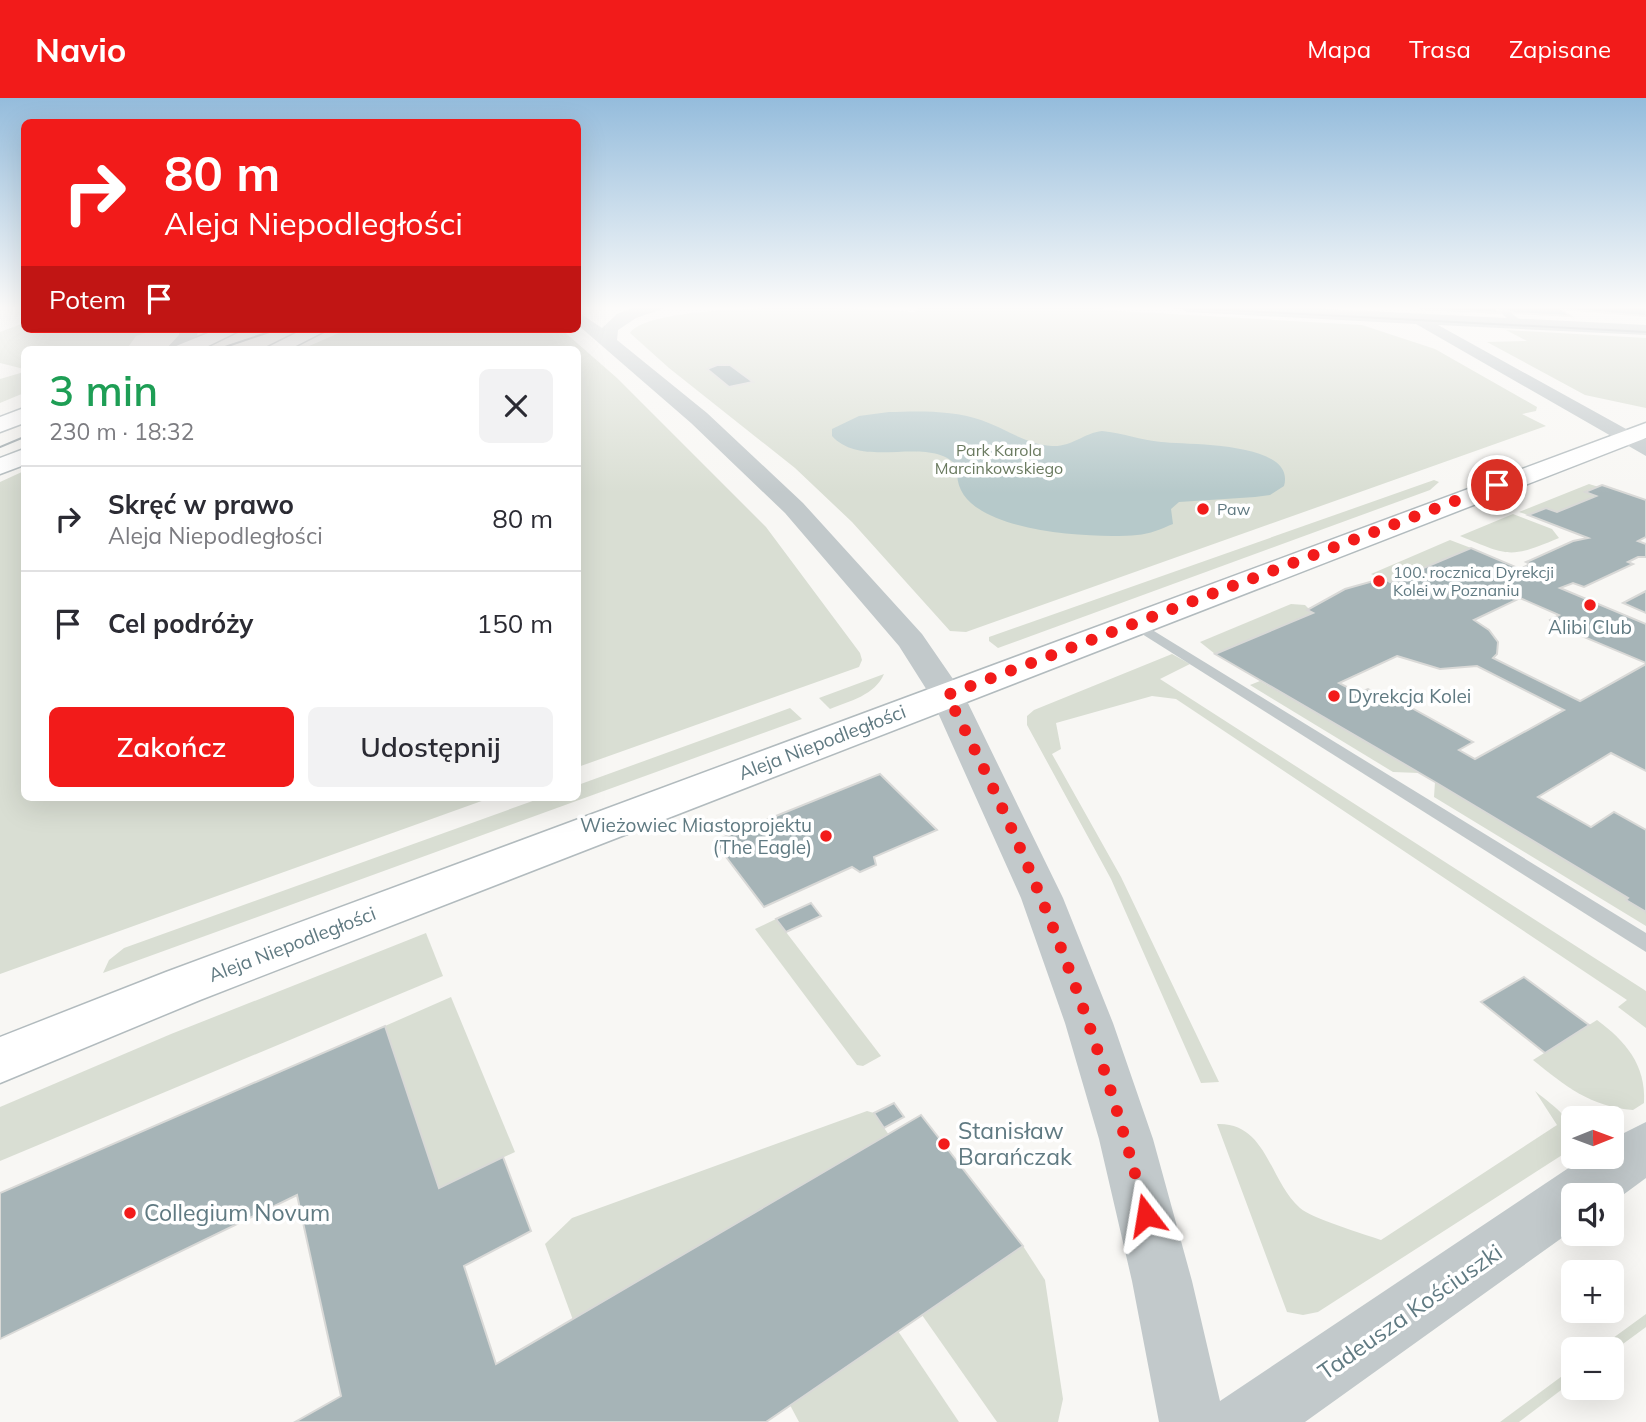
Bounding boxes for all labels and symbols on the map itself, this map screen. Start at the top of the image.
park label: Park Karola Marcinkowskiego [935,440,1063,478]
pin [1467,455,1527,515]
place label: Paw [1217,499,1251,519]
marker: Paw [1195,501,1211,517]
place label: 100. rocznica Dyrekcji Kolei w Poznaniu [1393,562,1554,600]
marker: 100. rocznica Dyrekcji Kolei w Poznaniu [1371,573,1387,589]
marker: Alibi Club [1582,597,1598,613]
place label: Alibi Club [1548,615,1632,639]
place label: Dyrekcja Kolei [1348,684,1471,708]
marker: Dyrekcja Kolei [1326,688,1342,704]
street label: Aleja Niepodległości [735,699,909,785]
place label: Wieżowiec Miastoprojektu (The Eagle) [580,813,812,859]
marker: Wieżowiec Miastoprojektu (The Eagle) [818,828,834,844]
street label: Aleja Niepodległości [205,901,379,987]
north arrow [1561,1106,1624,1169]
place label: Stanisław Barańczak [958,1116,1073,1171]
marker: Stanisław Barańczak [936,1136,952,1152]
position arrow [1109,1178,1183,1252]
place label: Collegium Novum [144,1198,330,1227]
marker: Collegium Novum [122,1205,138,1221]
street label: Tadeusza Kościuszki [1312,1237,1507,1386]

